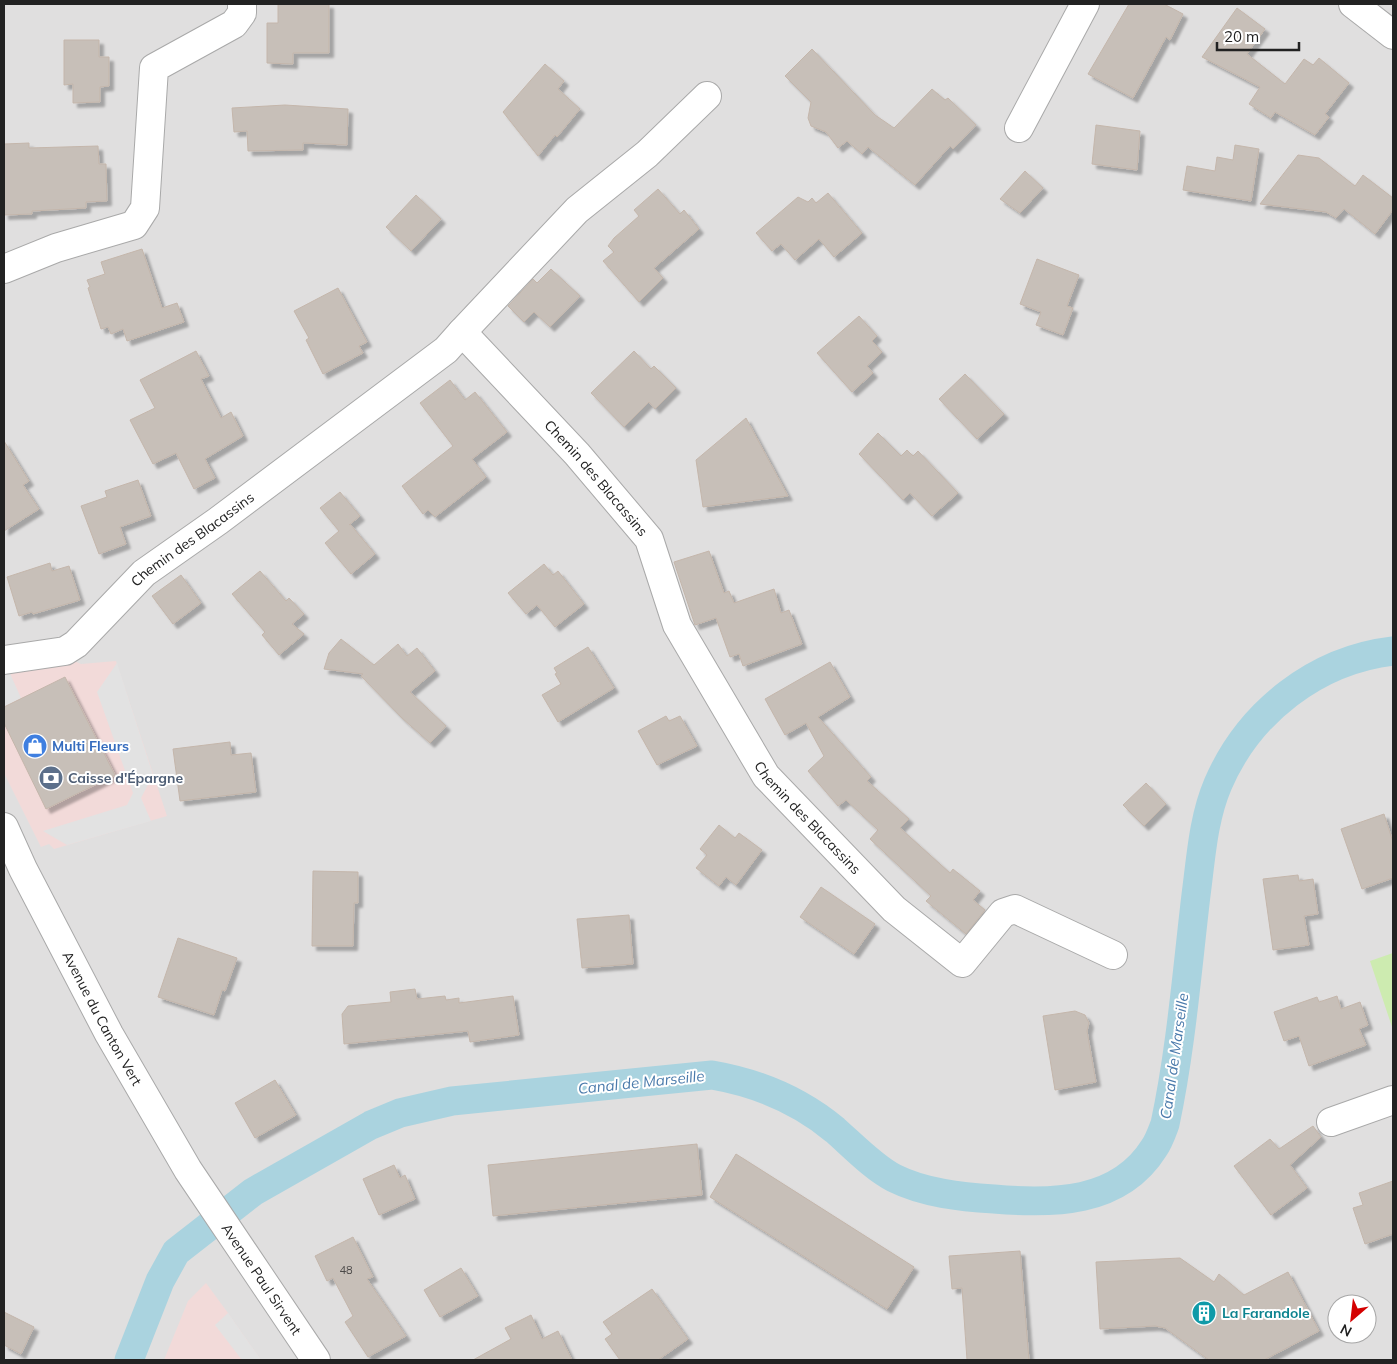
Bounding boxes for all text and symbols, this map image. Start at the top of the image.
scale bar [1217,20,1300,52]
text: 20 m [1224,27,1259,46]
street label: Chemin des Blacassins [541,416,652,540]
street label: Chemin des Blacassins [127,488,258,590]
shop icon: Multi Fleurs [22,733,48,759]
place label: Multi Fleurs [52,737,129,755]
street label: Chemin des Blacassins [750,758,865,878]
bank icon: Caisse d'Épargne [38,765,64,791]
place label: Caisse d'Épargne [68,769,184,787]
street label: Avenue du Canton Vert [58,948,146,1089]
water label: Canal de Marseille [1156,992,1192,1120]
water label: Canal de Marseille [577,1066,705,1098]
street label: Avenue Paul Sirvent [218,1220,305,1338]
house number: 48 [339,1263,353,1277]
north arrow [1327,1294,1377,1344]
building icon: La Farandole [1191,1300,1217,1326]
place label: La Farandole [1222,1304,1310,1322]
text: N [1337,1320,1355,1341]

